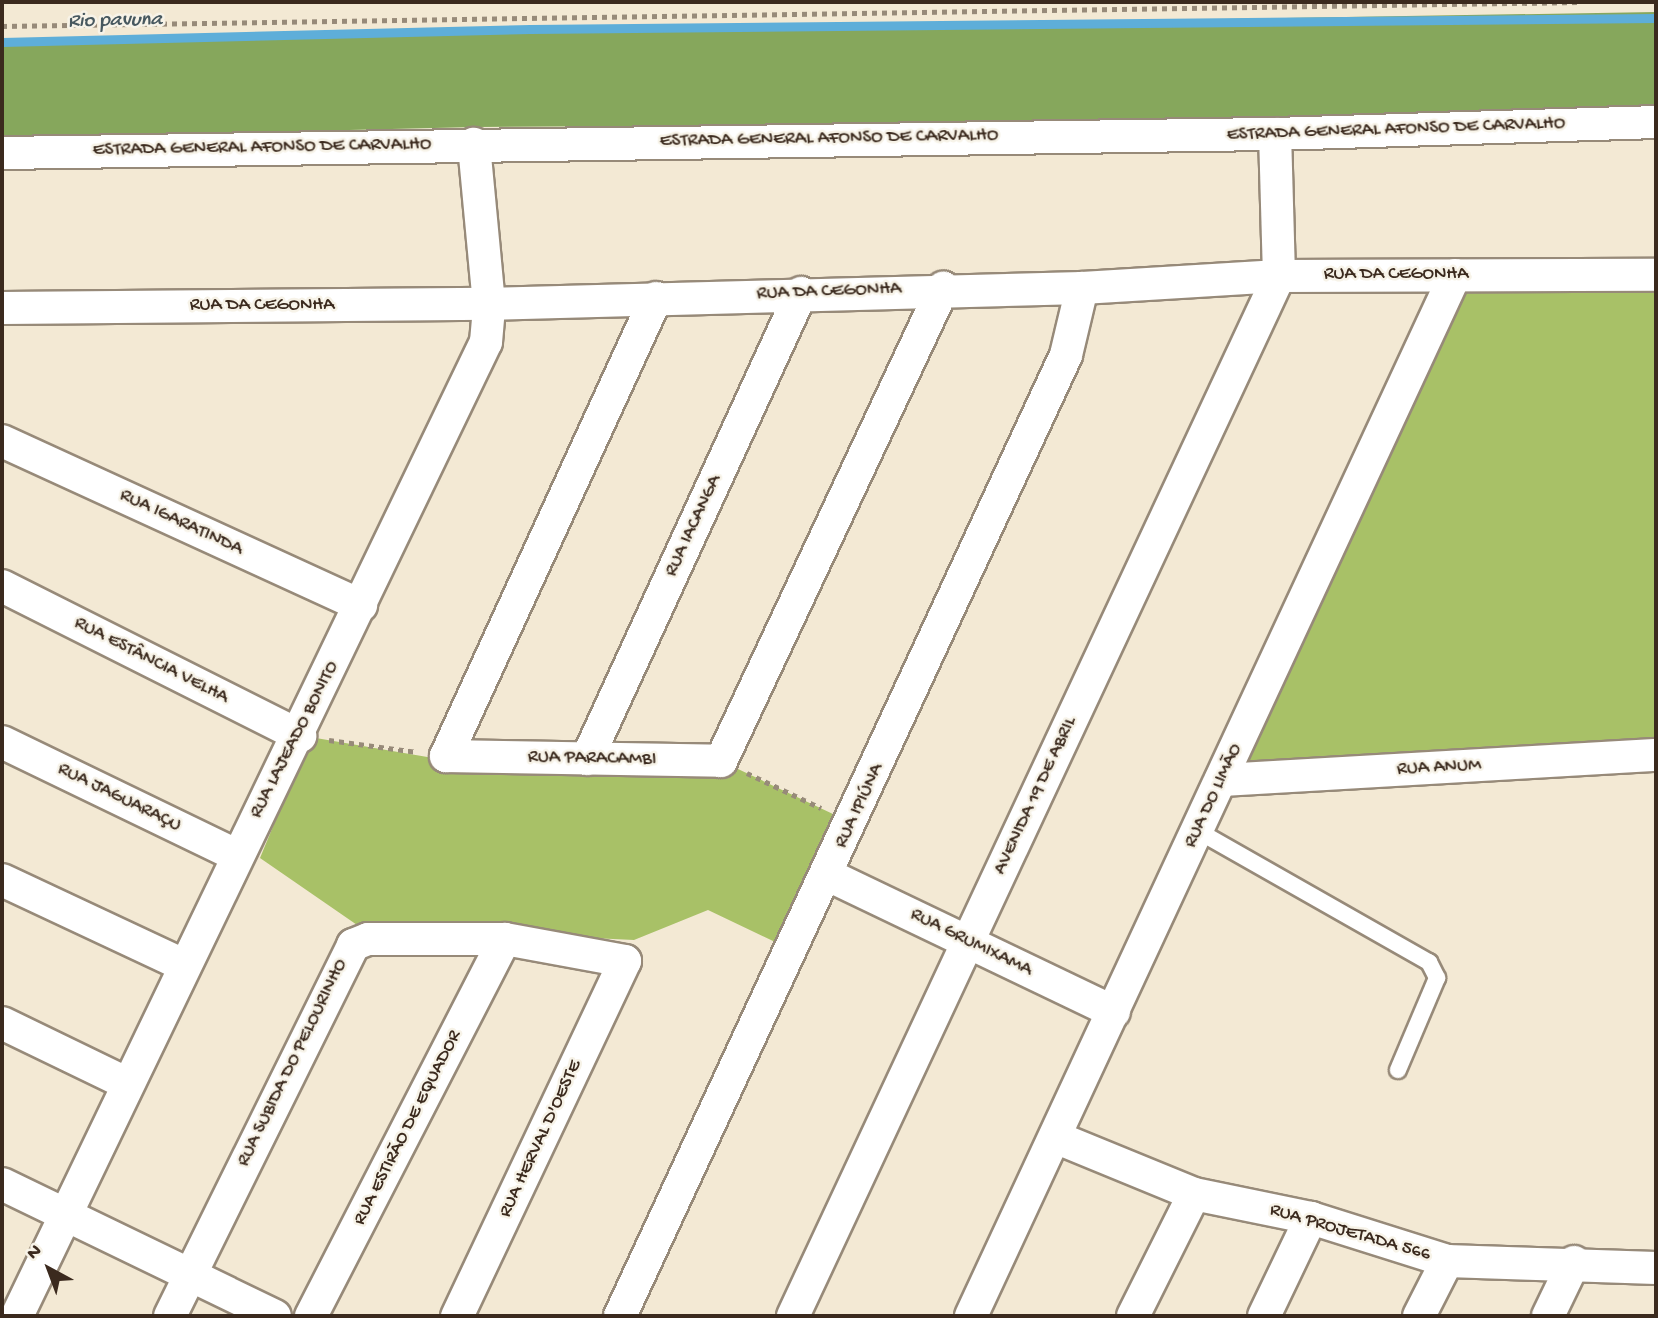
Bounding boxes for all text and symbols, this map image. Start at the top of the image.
water label: Rio pavuna [68,9,162,35]
street label: ESTRADA GENERAL AFONSO DE CARVALHO [1226,113,1566,147]
street label: ESTRADA GENERAL AFONSO DE CARVALHO [660,125,998,153]
street label: ESTRADA GENERAL AFONSO DE CARVALHO [93,134,431,162]
street label: RUA DA CEGONHA [1324,264,1468,286]
street label: RUA DA CEGONHA [756,278,902,306]
street label: RUA DA CEGONHA [190,295,334,317]
street label: RUA IACANGA [661,472,727,580]
street label: RUA IGARATINDA [116,484,246,562]
street label: RUA ESTÂNCIA VELHA [70,612,232,710]
street label: RUA LAJEADO BONITO [246,658,344,822]
street label: AVENIDA 19 DE ABRIL [989,713,1083,879]
street label: RUA DO LIMÃO [1180,740,1248,852]
street label: RUA PARACAMBI [528,746,656,772]
street label: RUA ANUM [1396,754,1482,782]
street label: RUA JAGUARAÇU [54,758,184,838]
street label: RUA IPIÚNA [830,760,890,852]
street label: RUA GRUMIXAMA [906,904,1036,982]
street label: RUA SUBIDA DO PELOURINHO [233,956,353,1170]
street label: RUA ESTIRÃO DE EQUADOR [349,1027,467,1229]
street label: RUA HERVAL D'OESTE [495,1057,587,1221]
street label: RUA PROJETADA 566 [1267,1199,1433,1267]
north arrow [14,1234,84,1304]
text: N [23,1240,47,1266]

